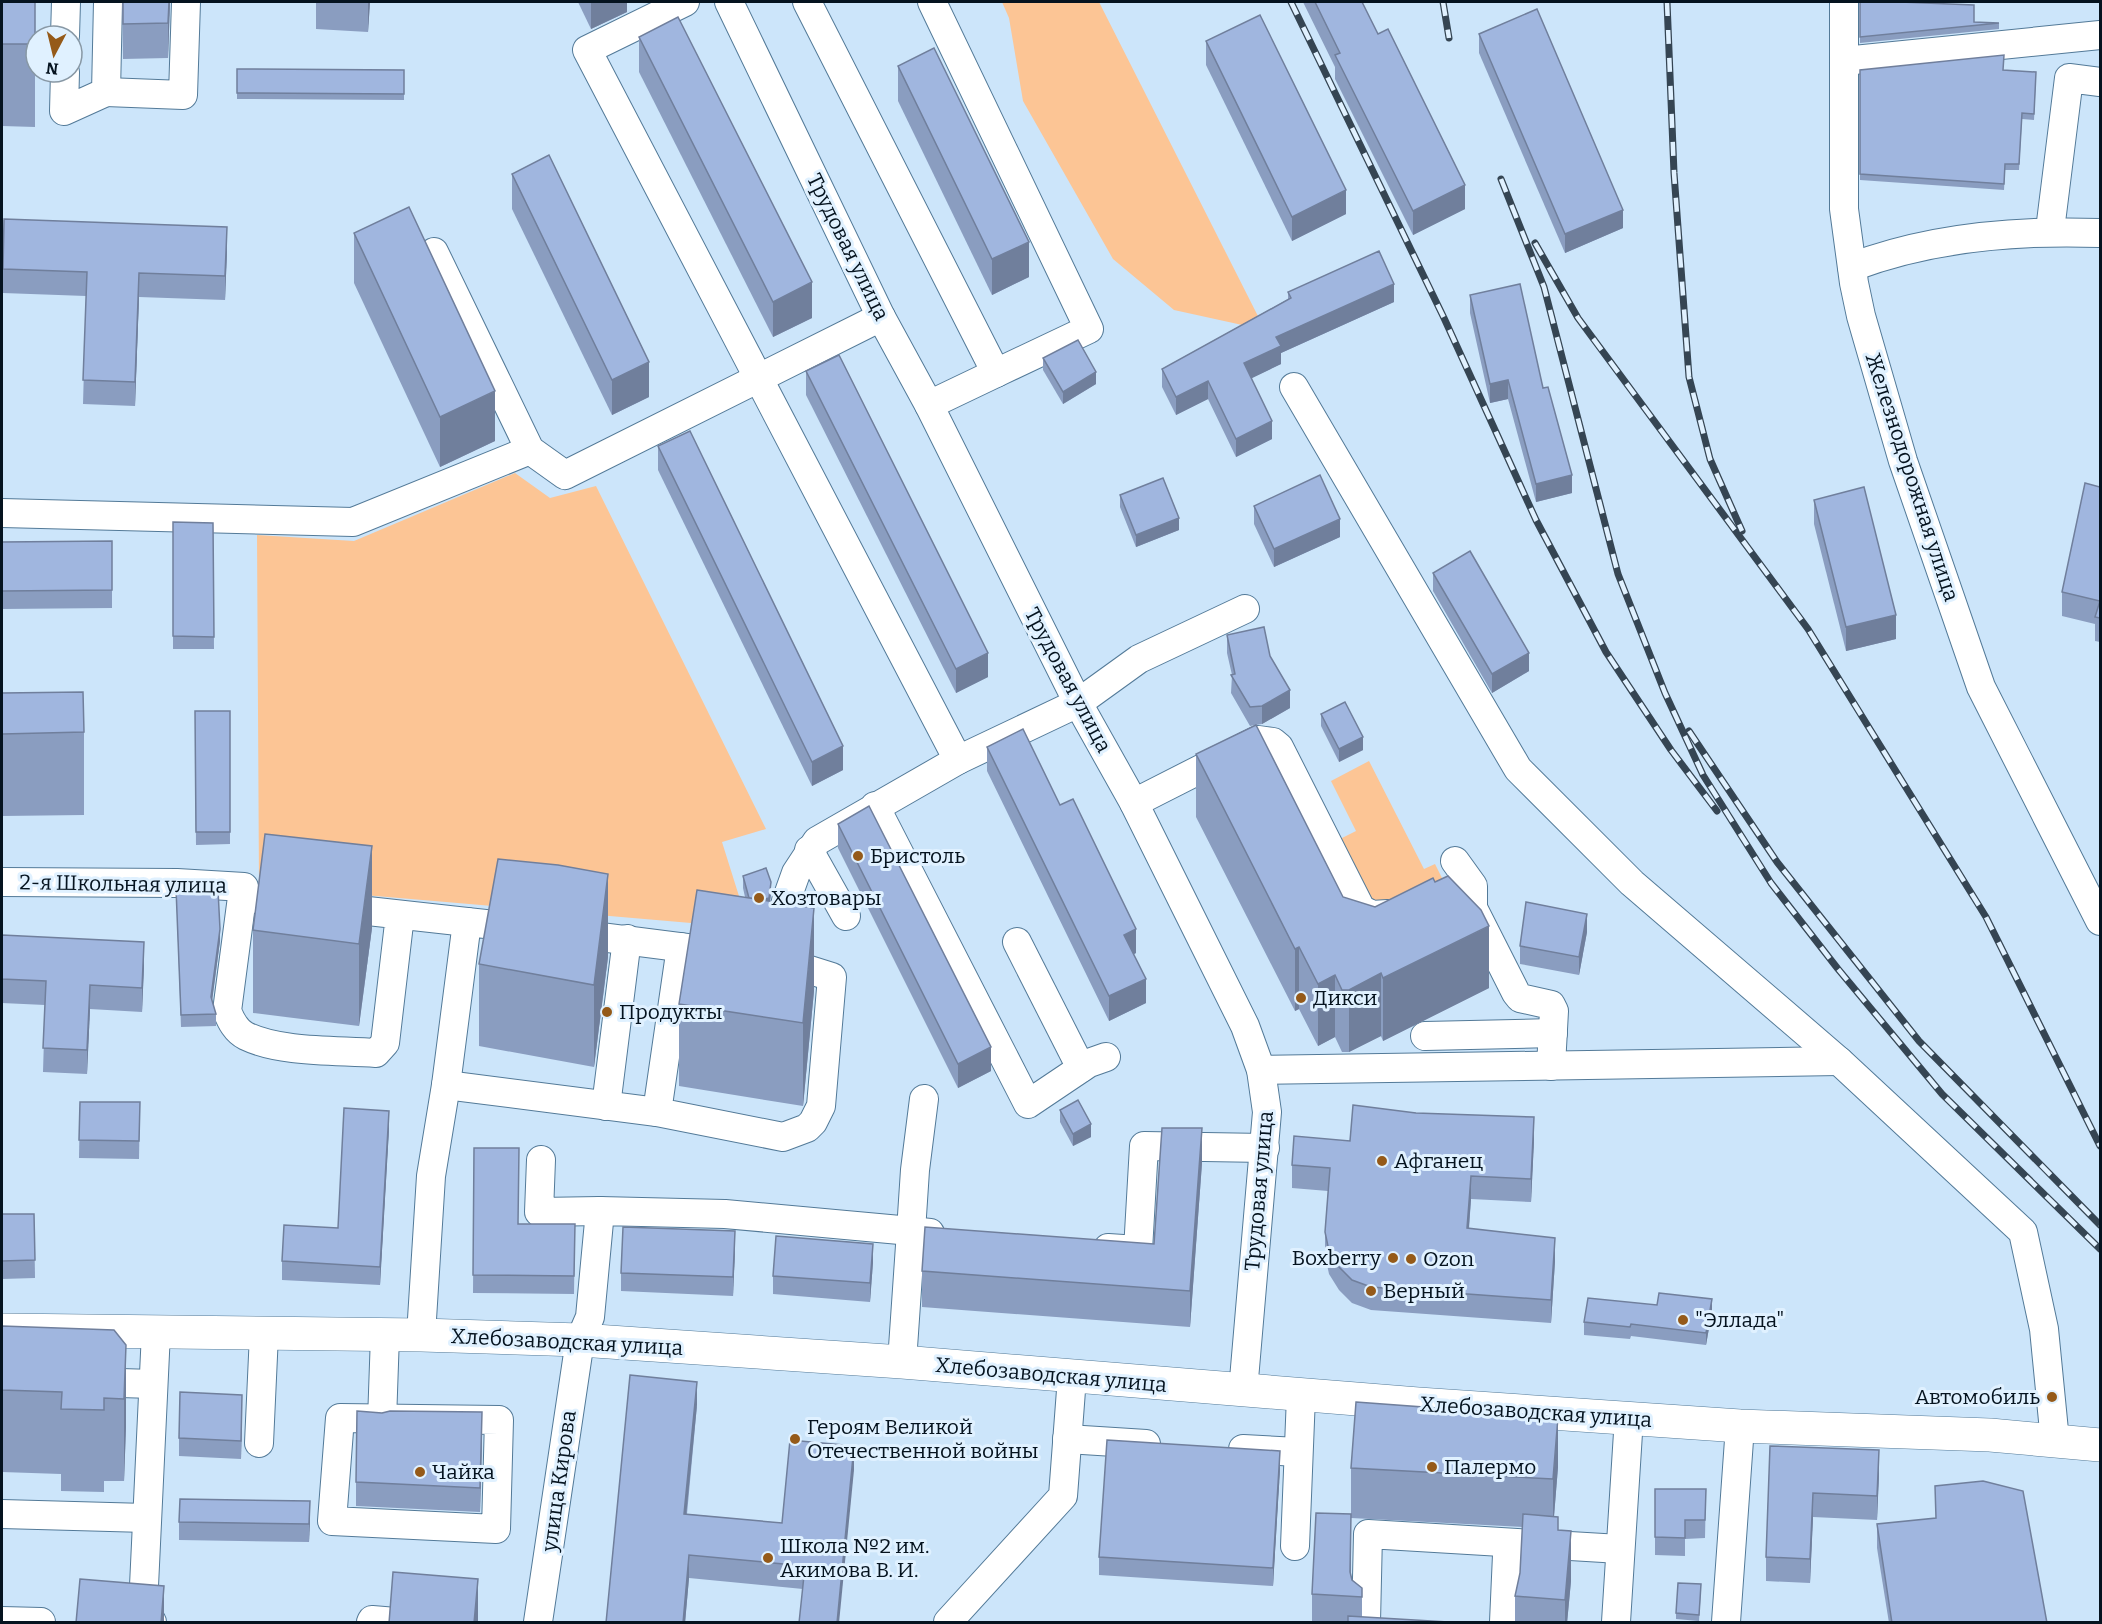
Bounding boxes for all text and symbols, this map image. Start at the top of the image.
north arrow [24,24,84,84]
text: N [45,58,60,79]
street label: Трудовая улица [801,169,895,325]
street label: Железнодорожная улица [1859,349,1965,605]
street label: Трудовая улица [1019,603,1117,757]
place label: Бристоль [870,843,965,869]
marker: Бристоль [851,849,865,863]
street label: 2-я Школьная улица [19,869,227,899]
place label: Хозтовары [771,885,881,911]
marker: Хозтовары [752,891,766,905]
place label: Дикси [1313,985,1377,1011]
marker: Дикси [1294,991,1308,1005]
place label: Продукты [619,999,723,1025]
marker: Продукты [600,1005,614,1019]
street label: Трудовая улица [1239,1109,1279,1272]
place label: Афганец [1394,1148,1483,1174]
marker: Афганец [1375,1154,1389,1168]
place label: Boxberry [1292,1245,1382,1271]
place label: Ozon [1423,1246,1474,1272]
marker: Boxberry [1386,1251,1400,1265]
marker: Ozon [1404,1252,1418,1266]
place label: Верный [1383,1278,1465,1304]
marker: Верный [1364,1284,1378,1298]
place label: "Эллада" [1695,1307,1784,1333]
marker: "Эллада" [1676,1313,1690,1327]
street label: Хлебозаводская улица [450,1323,684,1361]
street label: Хлебозаводская улица [934,1352,1168,1398]
place label: Автомобиль [1915,1384,2040,1410]
marker: Автомобиль [2045,1390,2059,1404]
street label: Хлебозаводская улица [1419,1391,1653,1433]
street label: улица Кирова [536,1408,582,1554]
place label: Героям Великой Отечественной войны [807,1414,1039,1464]
marker: Героям Великой Отечественной войны [788,1432,802,1446]
place label: Палермо [1444,1454,1536,1480]
place label: Чайка [432,1459,495,1485]
marker: Палермо [1425,1460,1439,1474]
marker: Чайка [413,1465,427,1479]
place label: Школа №2 им. Акимова В. И. [780,1533,929,1583]
marker: Школа №2 им. Акимова В. И. [761,1551,775,1565]

